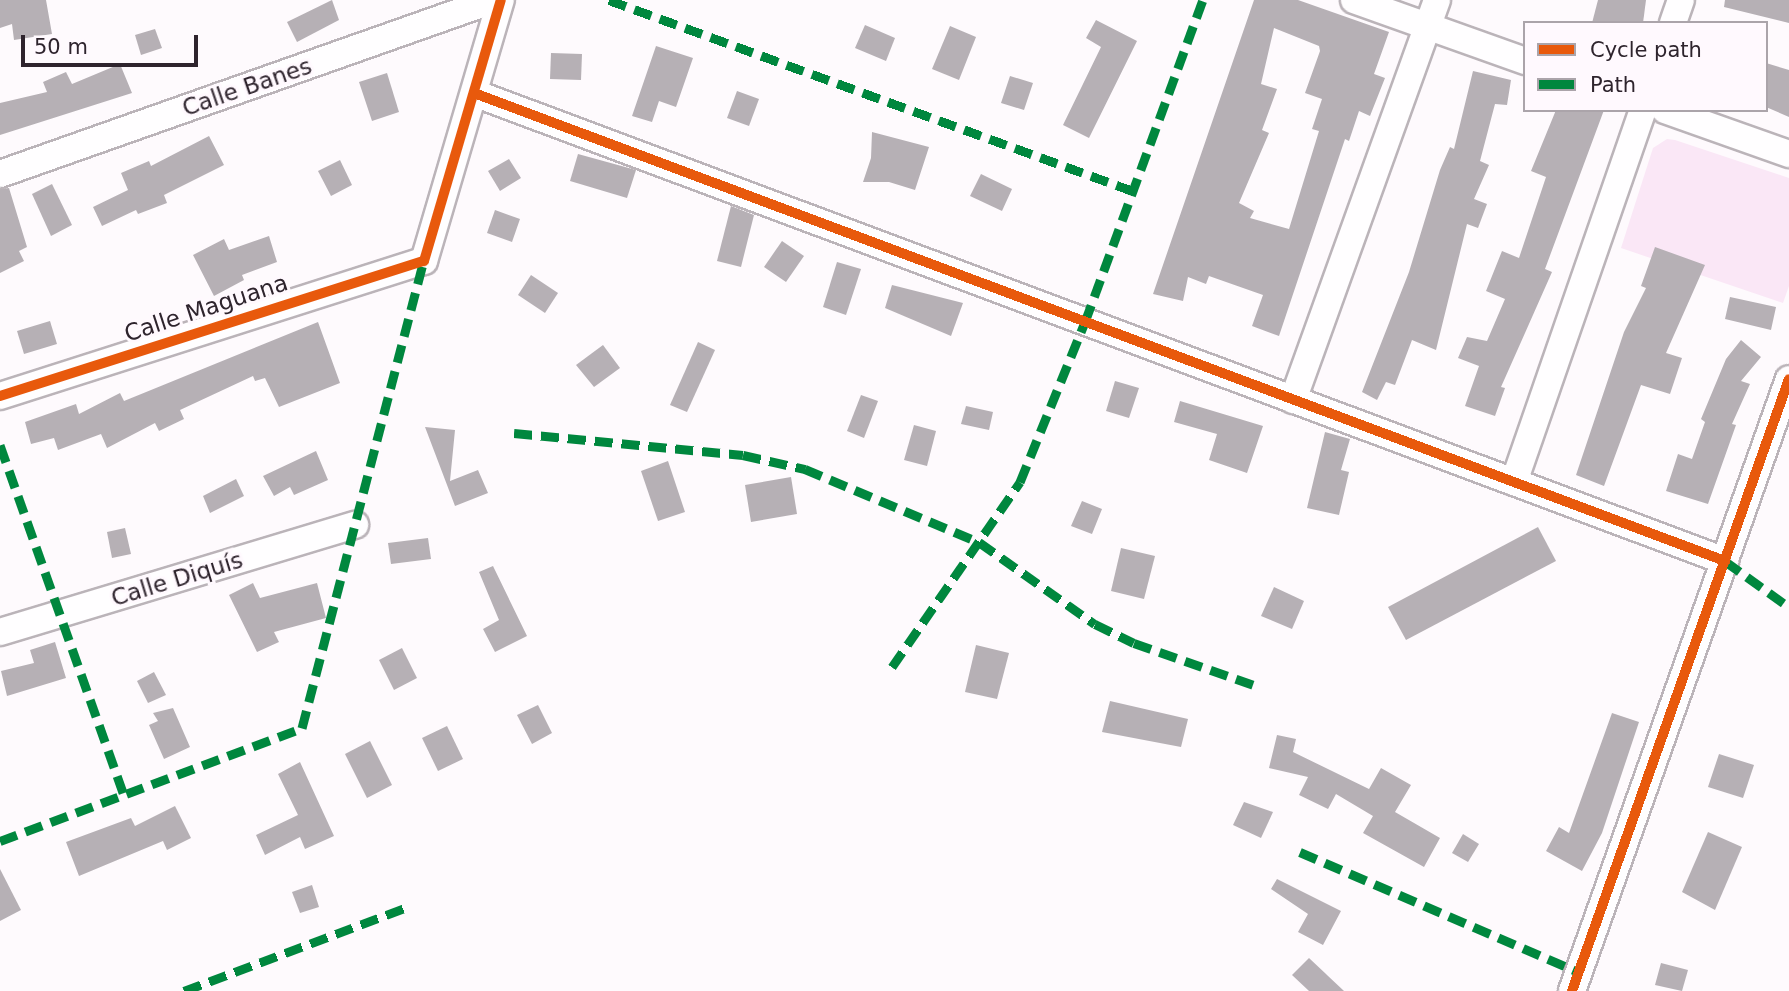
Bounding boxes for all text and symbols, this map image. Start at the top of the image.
scale bar [24,21,201,65]
legend [1523,21,1768,112]
text: 50 m [34,35,88,59]
text: Cycle path [1590,38,1702,62]
street label: Calle Banes [179,52,315,122]
text: Path [1590,73,1636,97]
street label: Calle Maguana [121,269,291,347]
street label: Calle Diquís [108,546,246,612]

